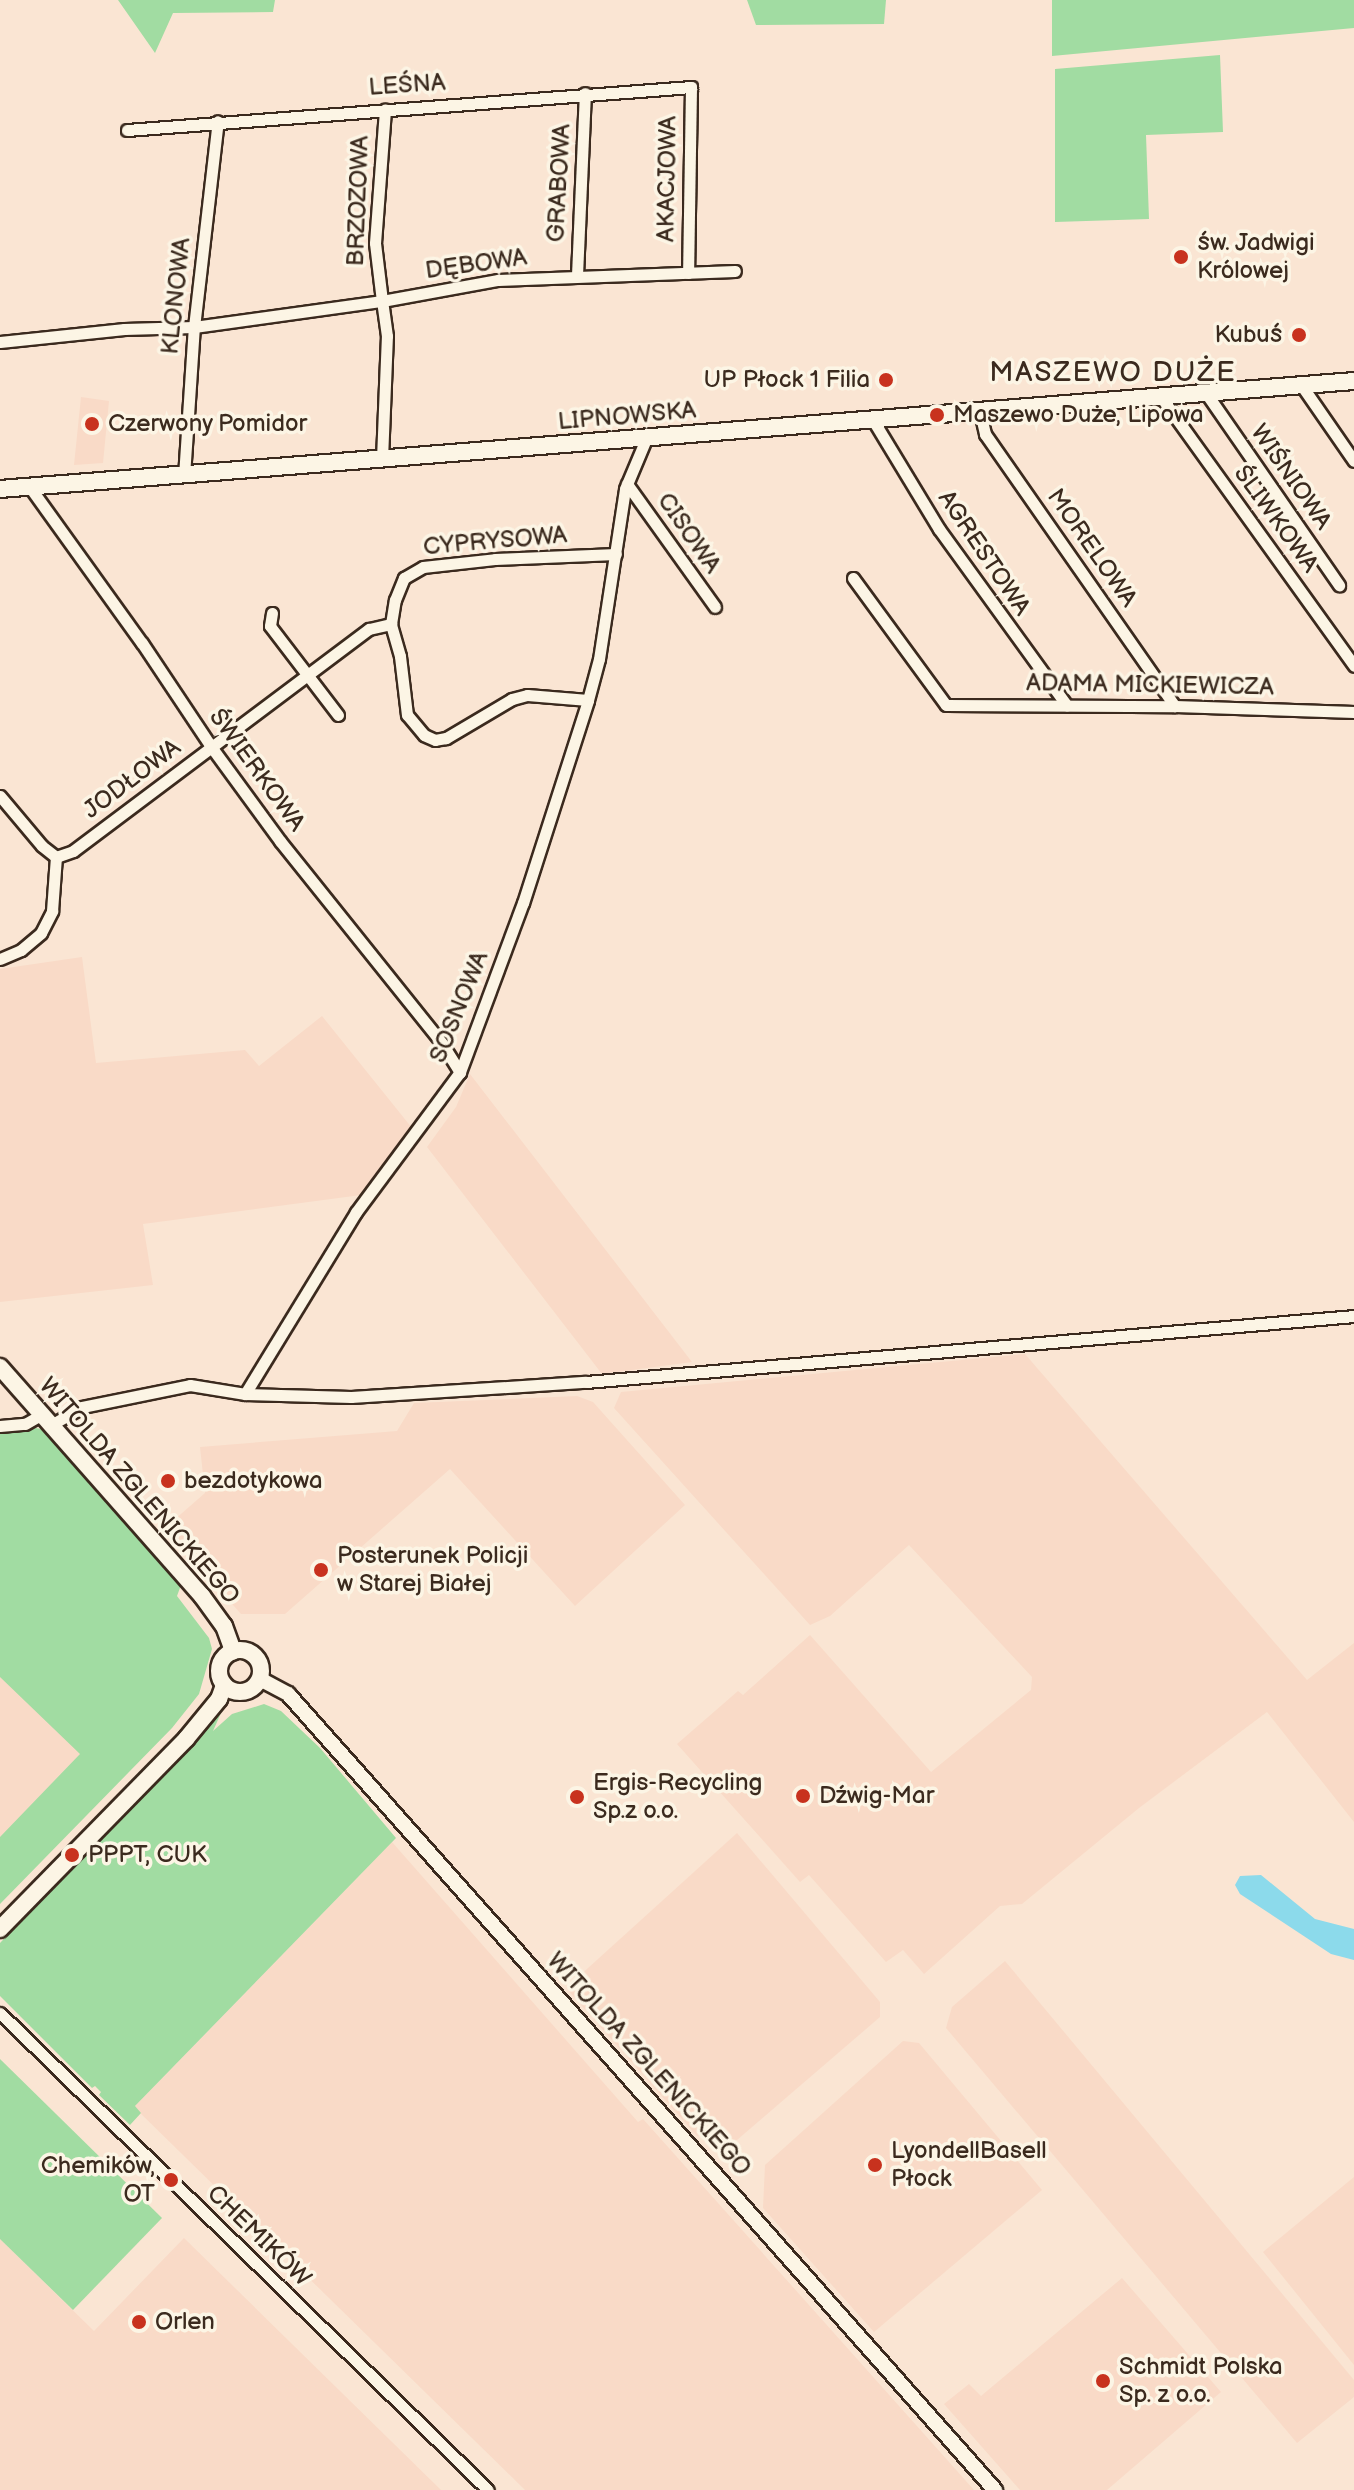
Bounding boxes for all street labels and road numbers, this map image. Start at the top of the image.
street label: LEŚNA [368,68,446,102]
street label: AKACJOWA [652,116,682,242]
street label: GRABOWA [542,123,576,243]
street label: BRZOZOWA [341,135,375,267]
street label: KLONOWA [156,236,196,356]
street label: DĘBOWA [423,243,529,285]
street label: LIPNOWSKA [557,396,697,436]
street label: WIŚNIOWA [1244,419,1338,535]
street label: ŚLIWKOWA [1228,460,1324,578]
street label: MORELOWA [1041,483,1143,613]
street label: AGRESTOWA [932,485,1036,621]
street label: CISOWA [651,487,727,579]
street label: CYPRYSOWA [422,520,568,562]
street label: ADAMA MICKIEWICZA [1026,668,1274,702]
street label: ŚWIERKOWA [203,703,311,837]
street label: JODŁOWA [78,733,186,825]
street label: SOSNOWA [424,947,494,1067]
street label: WITOLDA ZGLENICKIEGO [33,1372,245,1610]
street label: WITOLDA ZGLENICKIEGO [541,1946,757,2182]
street label: CHEMIKÓW [201,2179,317,2293]

